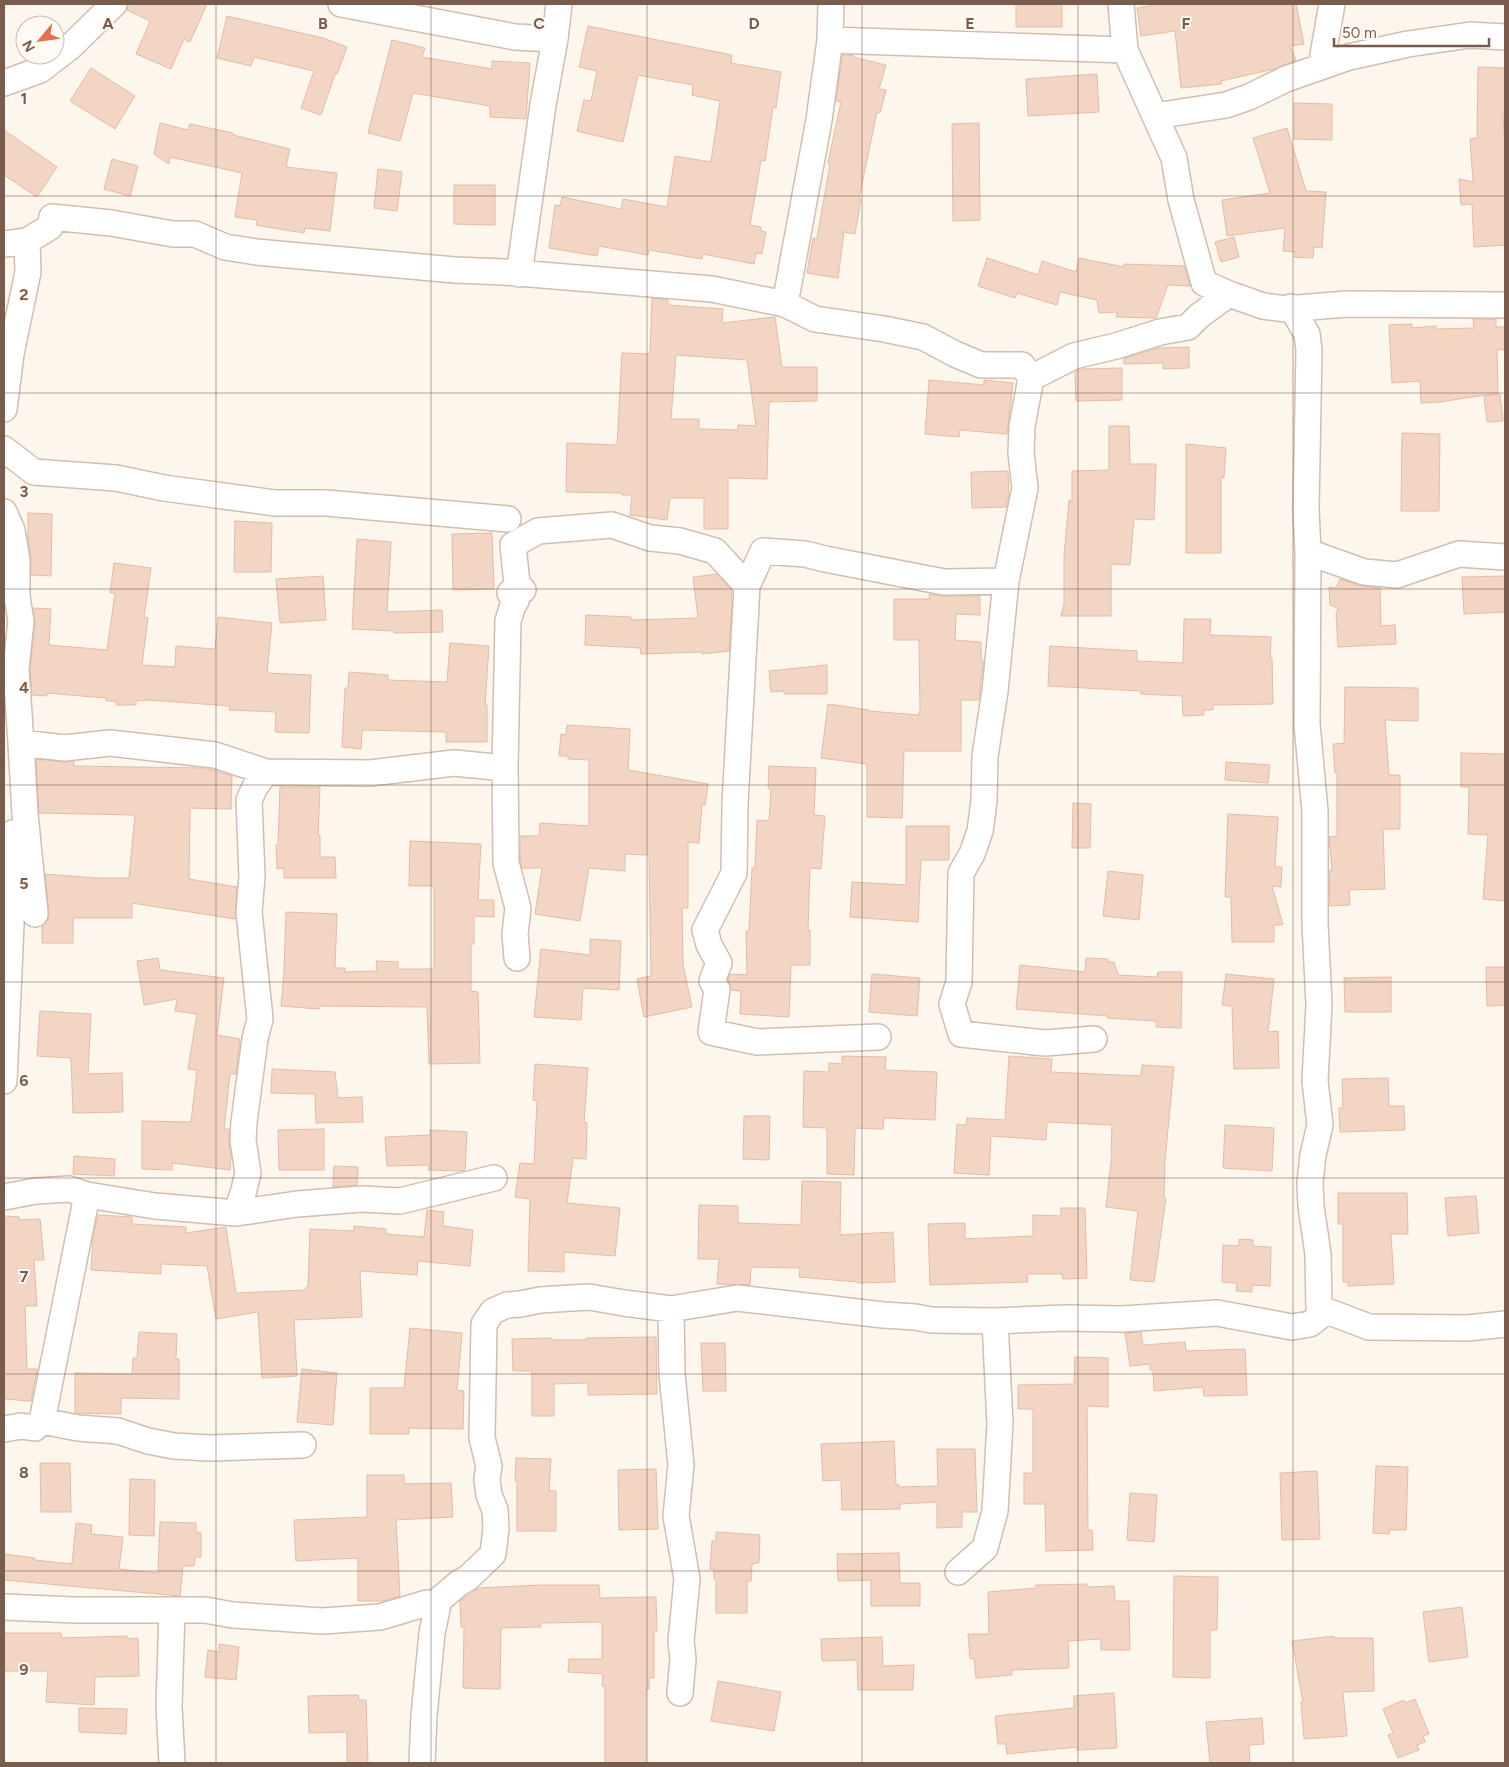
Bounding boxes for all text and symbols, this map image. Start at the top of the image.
text: A [102,14,114,33]
text: B [318,14,328,33]
text: C [533,14,545,33]
text: D [748,14,760,33]
text: E [965,14,975,33]
text: F [1182,14,1191,33]
north arrow [15,15,65,65]
scale bar [1334,15,1489,47]
text: 50 m [1342,24,1377,42]
text: N [19,37,39,55]
text: 1 [21,89,27,108]
text: 2 [19,285,29,304]
text: 3 [20,482,29,501]
text: 4 [19,678,29,697]
text: 5 [19,874,29,893]
text: 6 [19,1071,29,1090]
text: 7 [20,1267,29,1286]
text: 8 [19,1463,29,1482]
text: 9 [19,1660,29,1679]

